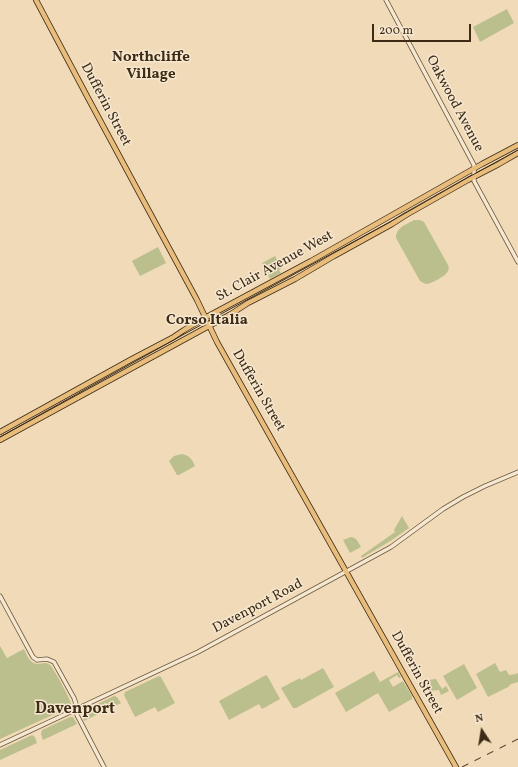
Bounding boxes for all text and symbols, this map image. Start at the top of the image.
scale bar [374,16,473,42]
text: 200 m [379,23,413,39]
district label: Northcliffe Village [112,49,190,84]
street label: Oakwood Avenue [421,53,487,155]
street label: Dufferin Street [76,60,134,150]
street label: St. Clair Avenue West [214,228,336,306]
district label: Corso Italia [166,312,248,330]
street label: Dufferin Street [228,347,288,435]
street label: Davenport Road [210,576,306,638]
street label: Dufferin Street [386,629,446,717]
district label: Davenport [35,700,115,720]
north arrow [462,711,502,751]
text: N [474,711,485,727]

